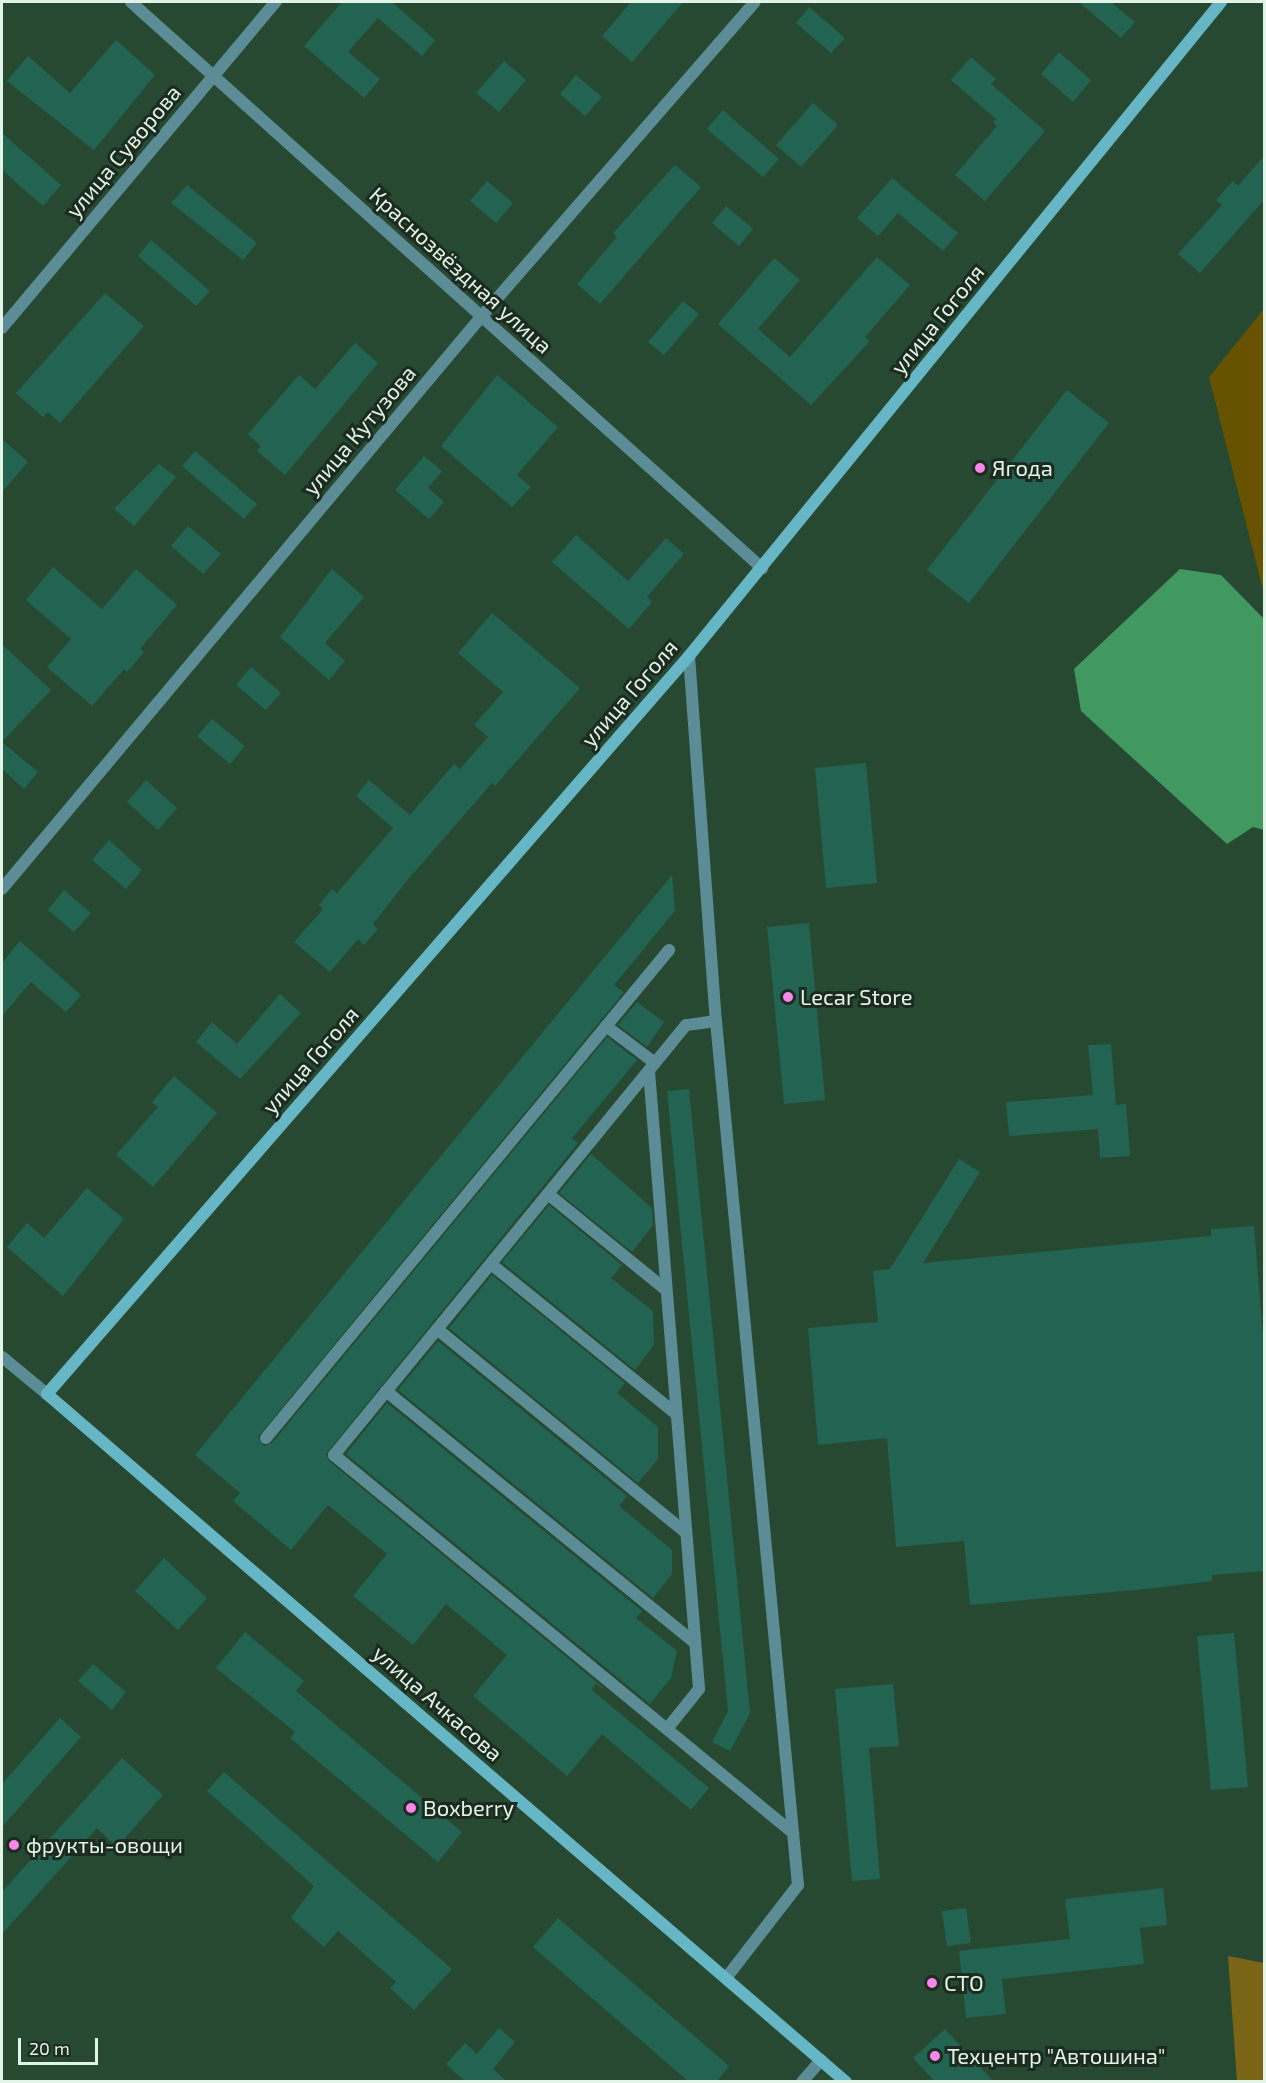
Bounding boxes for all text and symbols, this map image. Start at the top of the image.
street label: улица Суворова [60,79,186,223]
street label: Краснозвёздная улица [364,181,558,359]
street label: улица Гоголя [885,259,989,379]
street label: улица Кутузова [297,360,421,500]
place label: Ягода [992,455,1053,481]
marker: Ягода [973,461,987,475]
street label: улица Гоголя [575,634,683,752]
place label: Lecar Store [800,984,913,1010]
marker: Lecar Store [781,990,795,1004]
street label: улица Гоголя [256,1001,364,1119]
street label: улица Ачкасова [368,1640,508,1766]
place label: Boxberry [423,1795,514,1821]
marker: Boxberry [404,1801,418,1815]
place label: фрукты-овощи [26,1832,183,1858]
marker: фрукты-овощи [7,1838,21,1852]
place label: СТО [944,1970,984,1996]
marker: СТО [925,1976,939,1990]
scale bar [21,2026,100,2064]
text: 20 m [29,2037,70,2059]
place label: Техцентр "Автошина" [947,2043,1166,2069]
marker: Техцентр "Автошина" [928,2049,942,2063]

